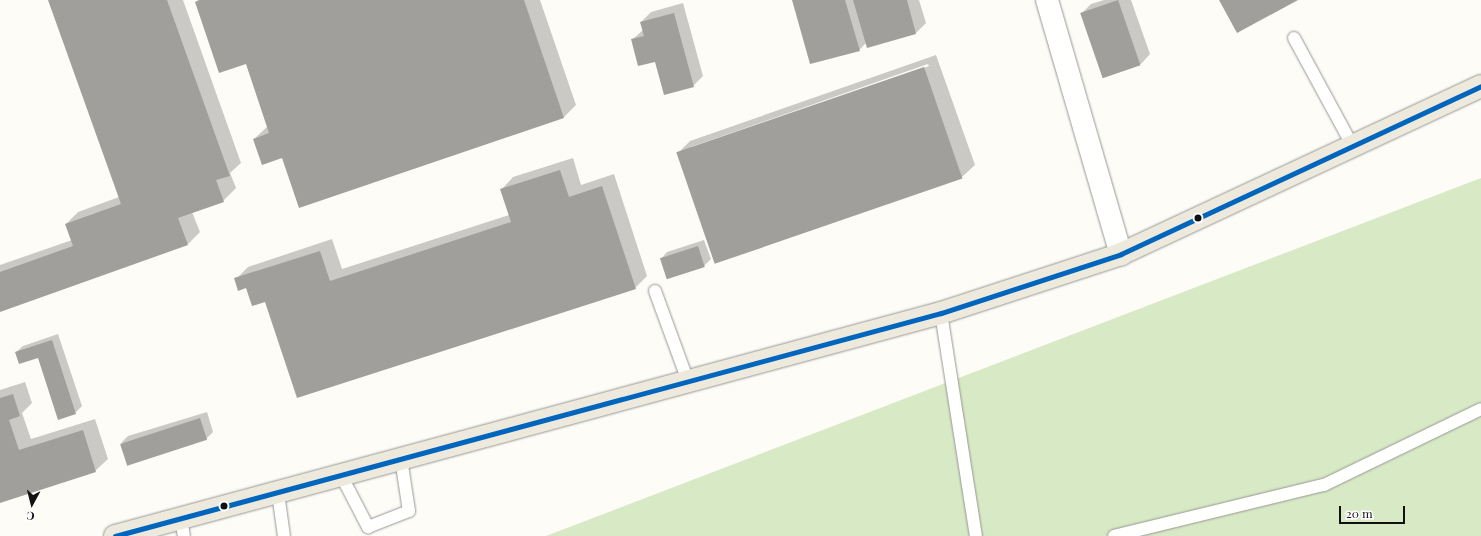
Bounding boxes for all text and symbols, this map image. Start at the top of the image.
unlabelled marker [1193,213,1203,223]
north arrow [12,484,52,524]
scale bar [1341,498,1407,524]
unlabelled marker [219,501,229,511]
text: 20 m [1346,505,1373,521]
text: С [26,508,35,524]

